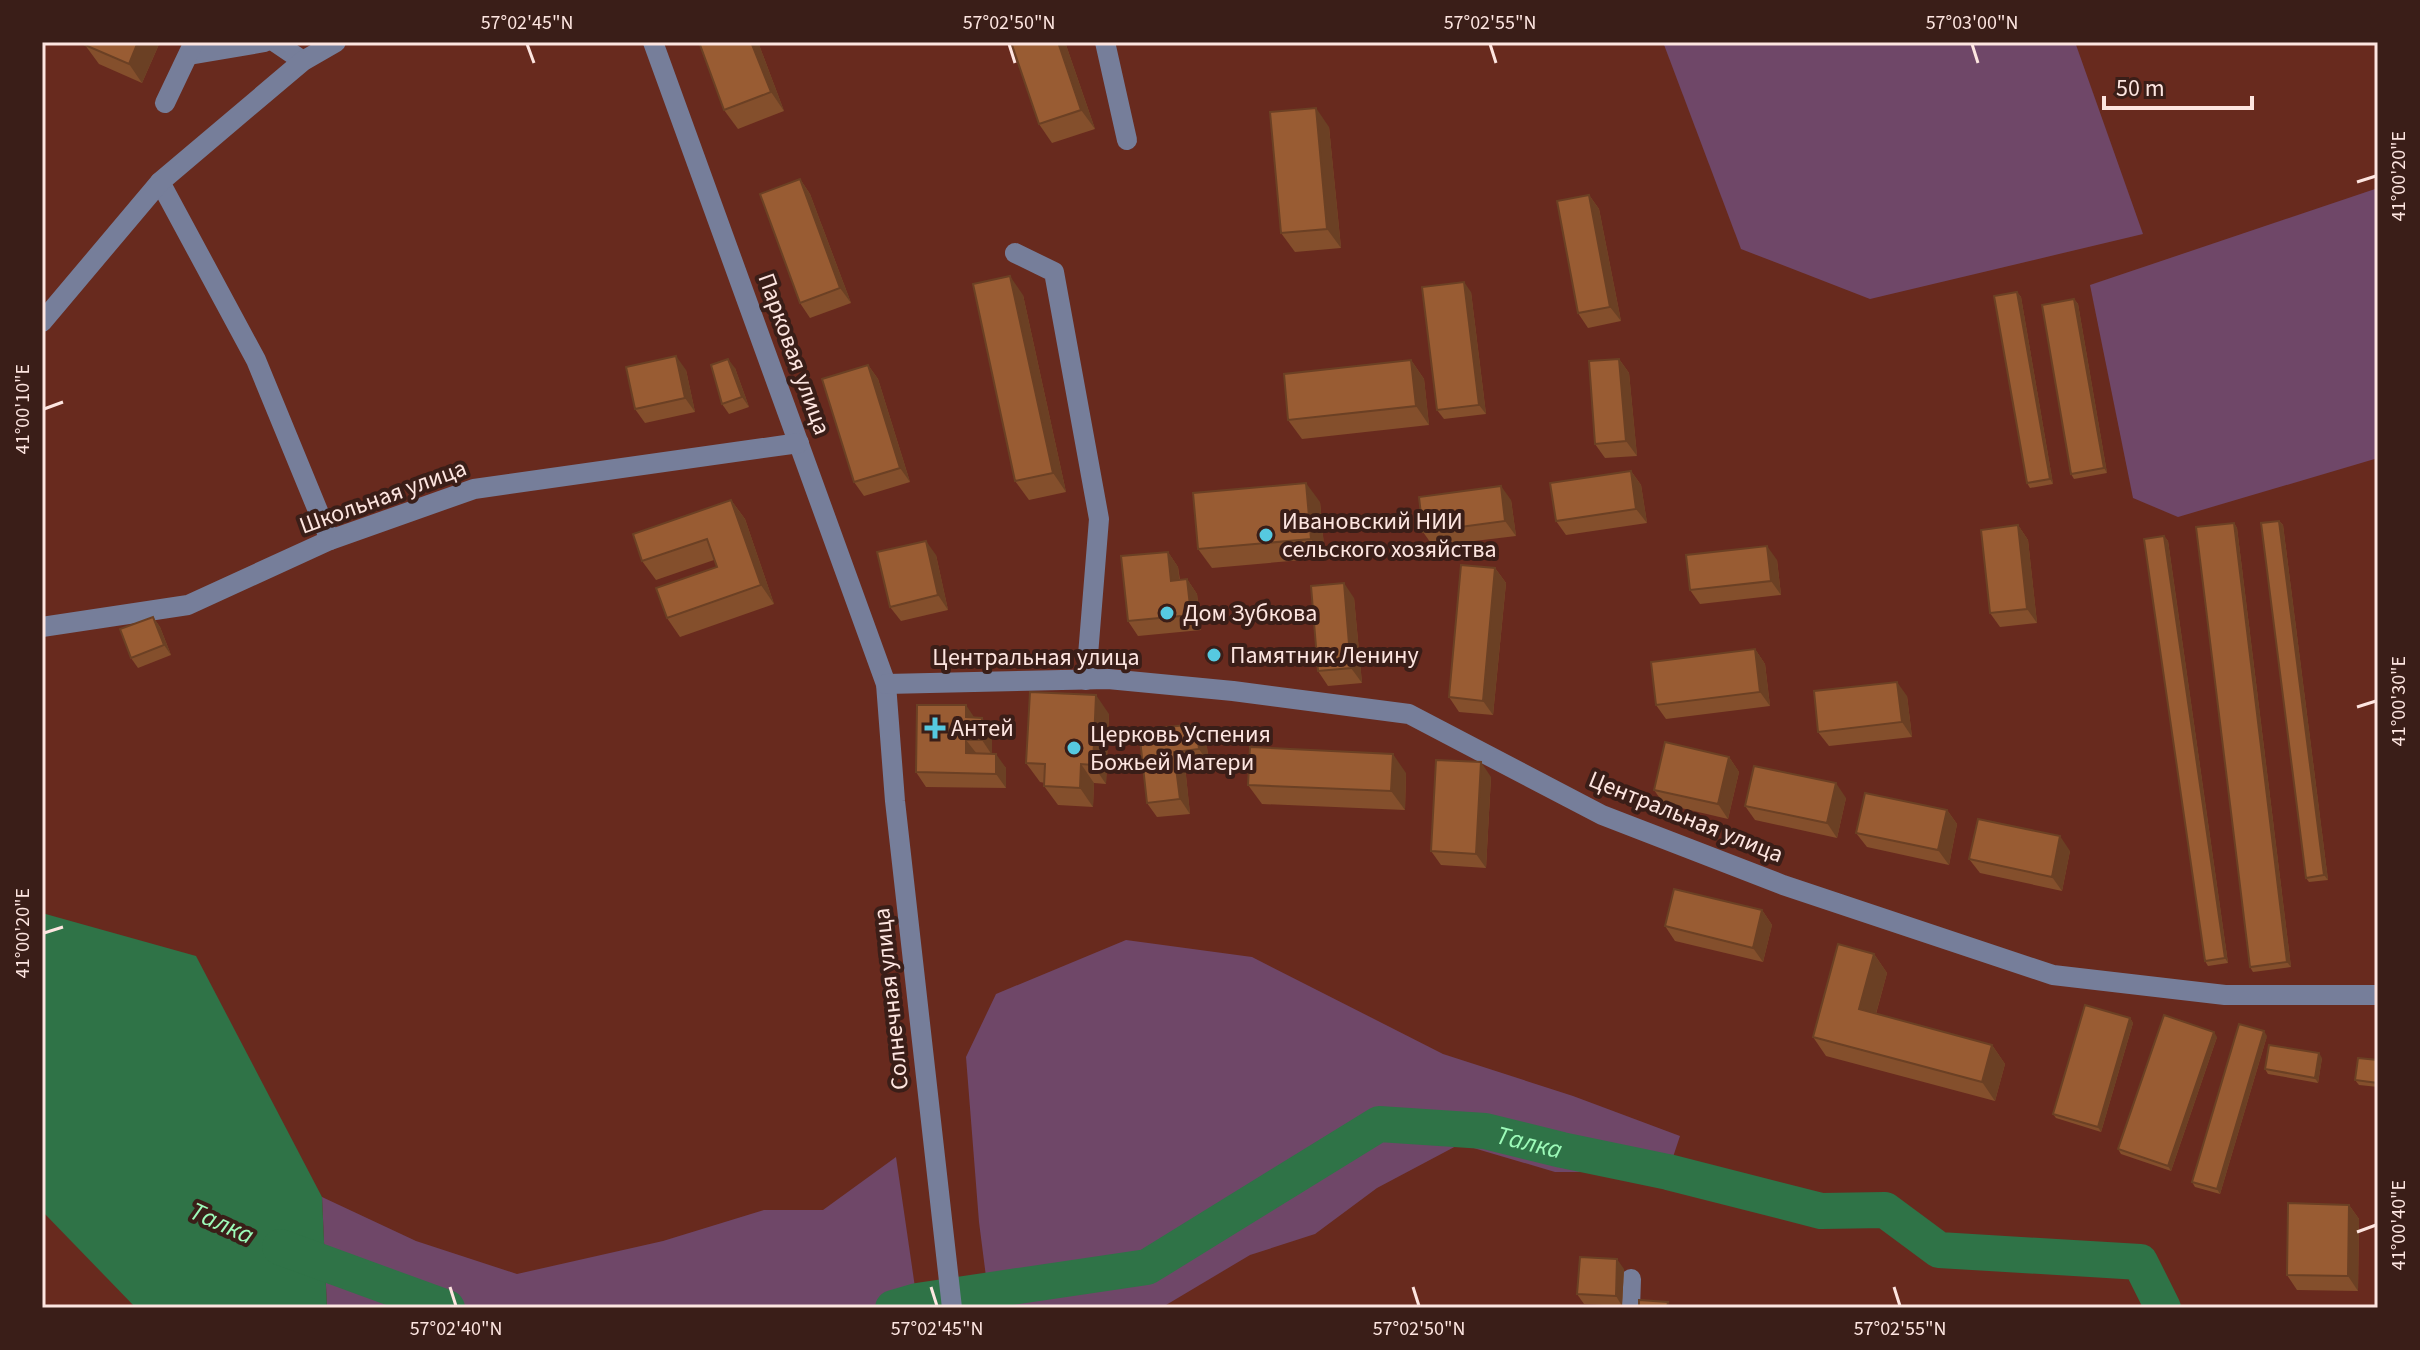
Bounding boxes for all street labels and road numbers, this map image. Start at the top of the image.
street label: Парковая улица [749,268,839,440]
street label: Школьная улица [294,451,472,543]
street label: Центральная улица [932,640,1140,675]
street label: Центральная улица [1583,762,1789,872]
street label: Солнечная улица [864,906,918,1092]

